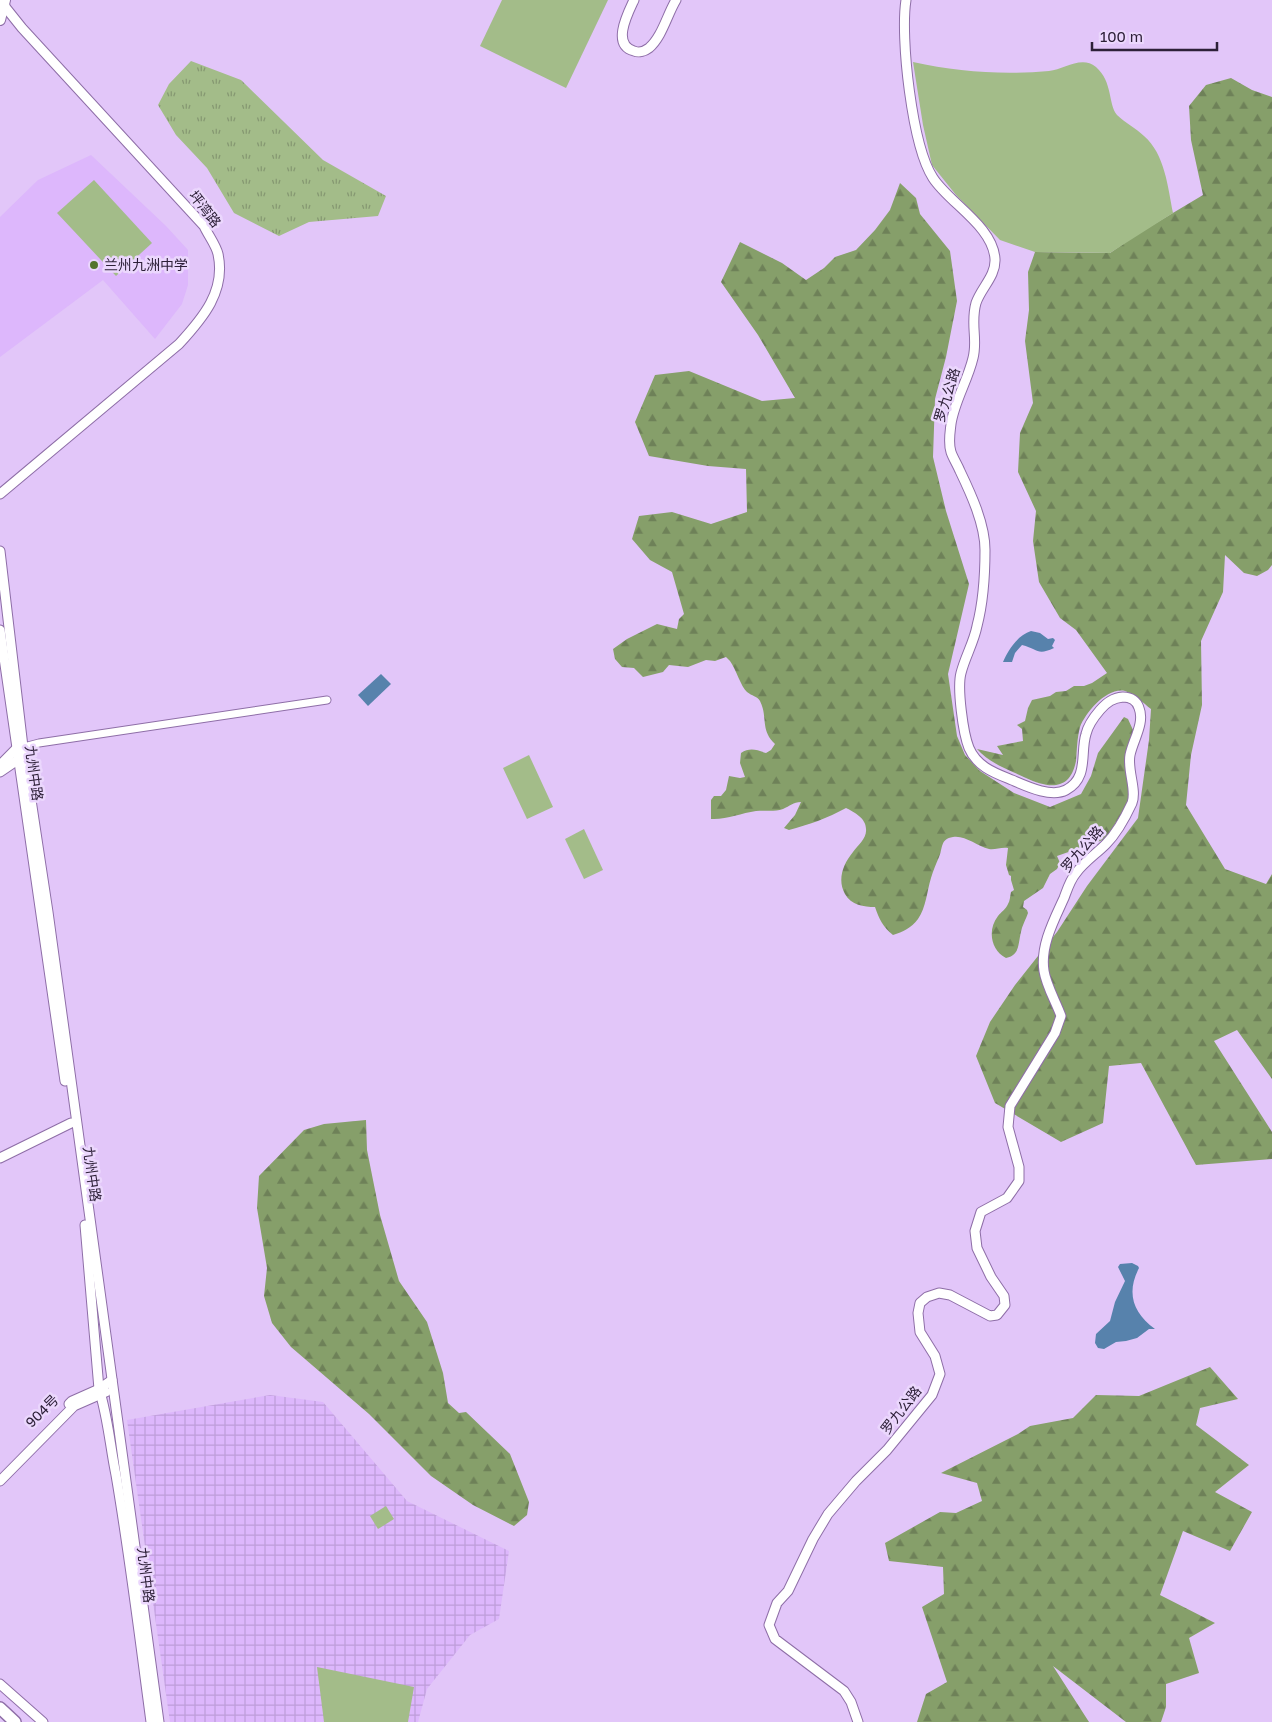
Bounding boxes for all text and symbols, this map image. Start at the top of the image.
scale bar [1092,20,1217,52]
text: 100 m [1100,27,1143,45]
street label: 坪湾路 [186,187,225,230]
place label: 兰州九洲中学 [104,256,188,273]
marker: 兰州九洲中学 [88,259,100,271]
street label: 罗九公路 [930,366,963,424]
street label: 九州中路 [22,744,47,802]
street label: 罗九公路 [1057,822,1106,875]
street label: 九州中路 [80,1145,105,1203]
street label: 罗九公路 [877,1382,925,1437]
street label: 904号 [22,1391,62,1431]
street label: 九州中路 [135,1546,158,1604]

